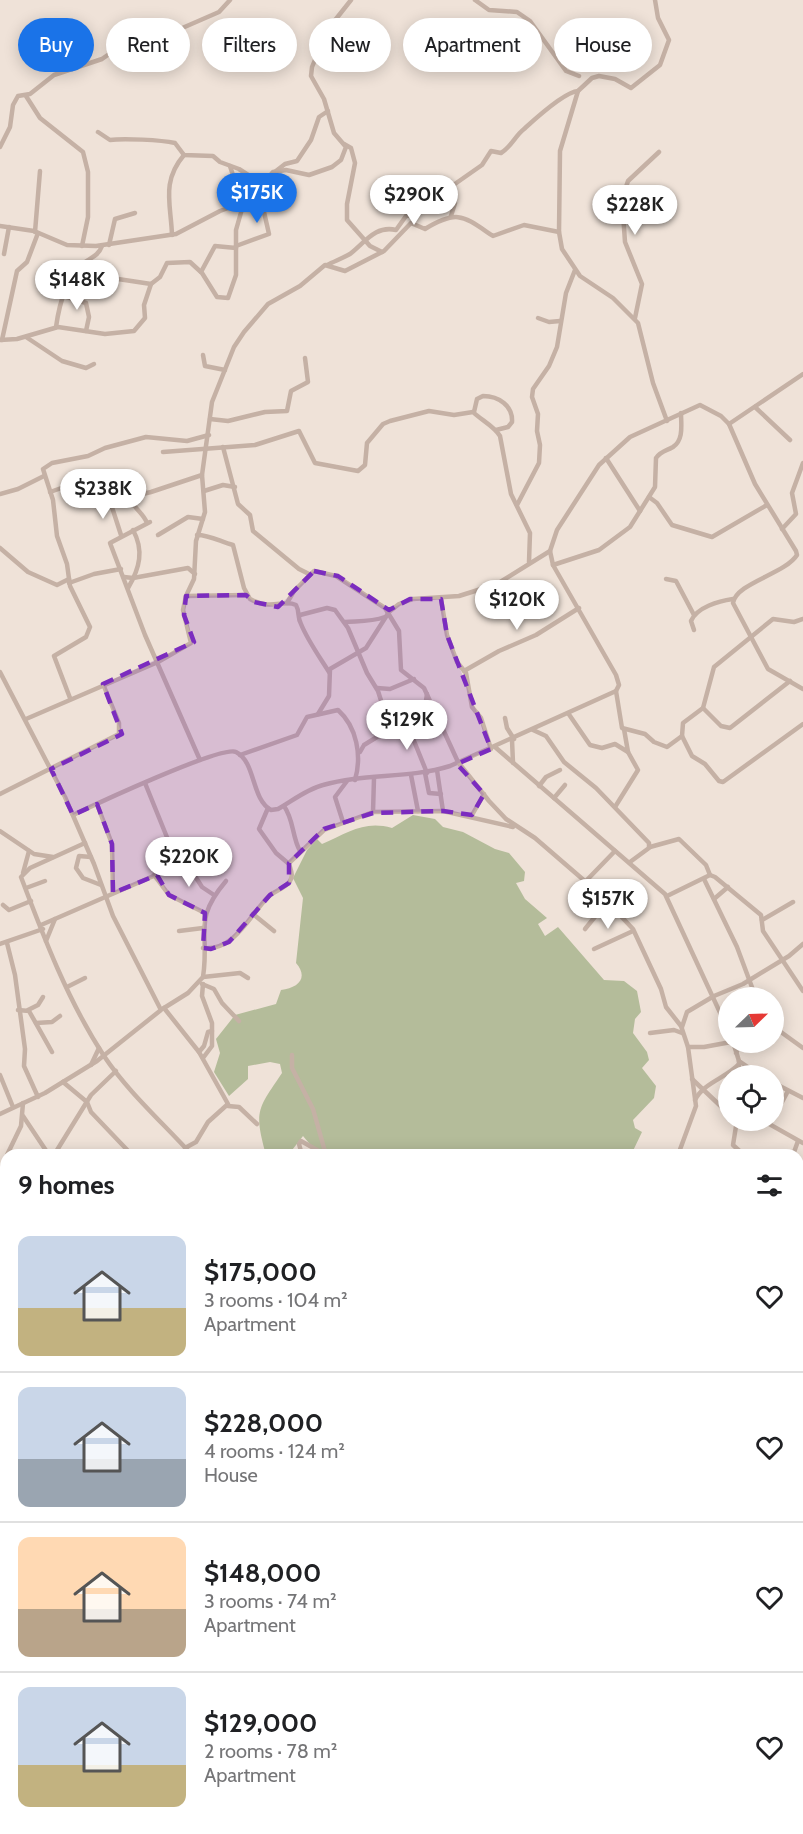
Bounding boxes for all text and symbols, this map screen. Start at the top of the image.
chip: Buy [18,18,94,72]
chip: Rent [106,18,190,72]
chip: Filters [202,18,297,72]
chip: New [309,18,391,72]
chip: Apartment [403,18,542,72]
chip: House [554,18,652,72]
pin: $175K [215,173,299,224]
pin: $290K [372,175,456,226]
text: $175K [231,180,283,204]
text: $290K [384,182,444,206]
pin: $228K [593,185,677,236]
text: $228K [606,192,664,216]
pin: $148K [35,260,119,311]
text: $148K [49,267,105,291]
pin: $238K [61,469,145,520]
text: $238K [74,476,132,500]
pin: $120K [475,580,559,631]
text: $120K [489,587,545,611]
pin: $129K [365,700,449,751]
text: $129K [380,707,434,731]
pin: $220K [147,837,231,888]
text: $220K [159,844,219,868]
pin: $157K [566,879,650,930]
text: $157K [582,886,634,910]
north arrow [718,987,784,1053]
map controls [718,987,784,1131]
button: locate [718,1065,784,1131]
text: 9 homes [18,1169,115,1201]
icon: filters [753,1169,786,1202]
text: $175,000 [204,1256,317,1288]
icon: home [66,1260,138,1332]
icon: heart [753,1280,786,1313]
text: 3 rooms · 104 m² [204,1288,348,1312]
text: Apartment [204,1312,296,1336]
text: $228,000 [204,1407,323,1439]
icon: home [66,1411,138,1483]
icon: heart [753,1431,786,1464]
text: 4 rooms · 124 m² [204,1439,345,1463]
text: House [204,1463,258,1487]
text: $148,000 [204,1557,321,1589]
icon: home [66,1561,138,1633]
icon: heart [753,1581,786,1614]
text: 3 rooms · 74 m² [204,1589,337,1613]
text: Apartment [204,1613,296,1637]
text: $129,000 [204,1707,317,1739]
icon: home [66,1711,138,1783]
icon: heart [753,1731,786,1764]
text: 2 rooms · 78 m² [204,1739,337,1763]
text: Apartment [204,1763,296,1787]

